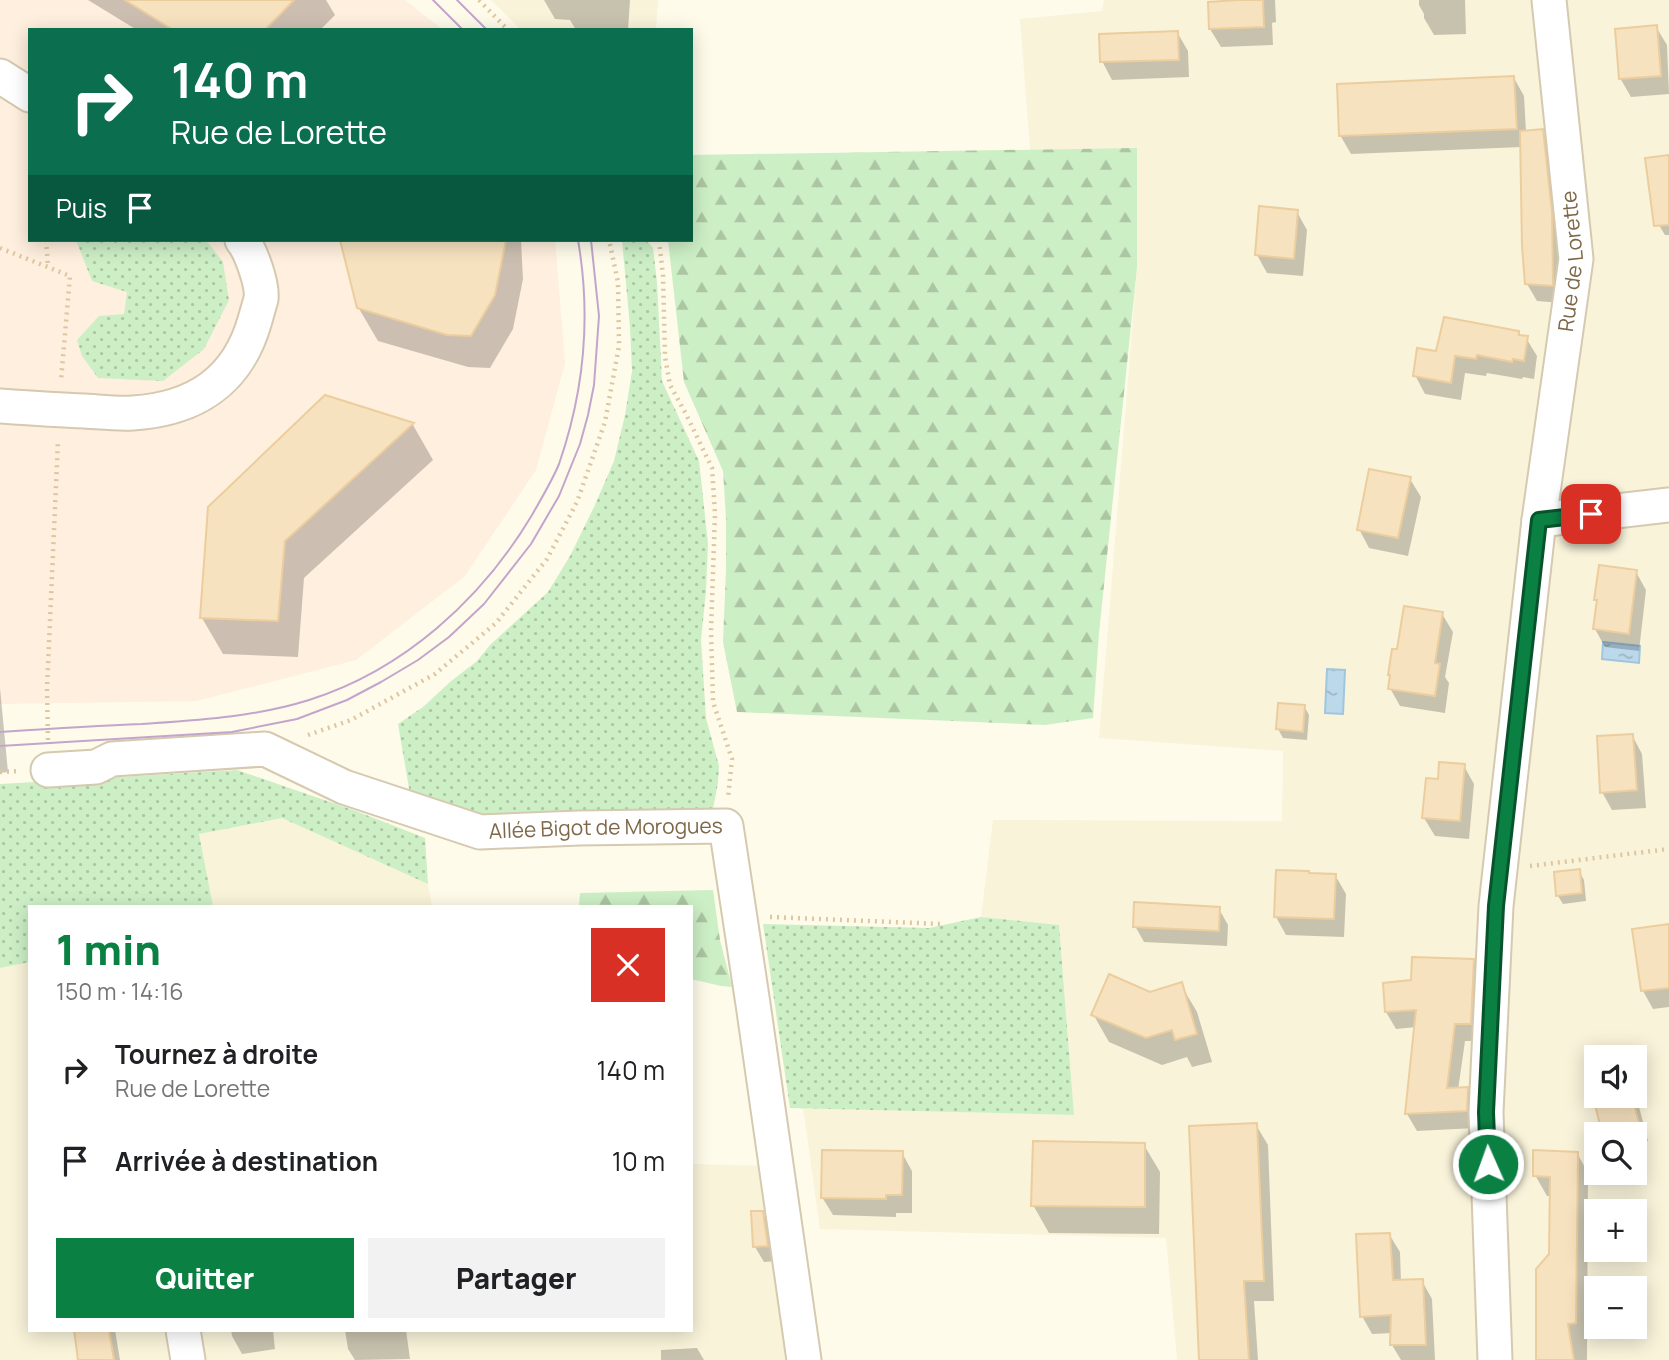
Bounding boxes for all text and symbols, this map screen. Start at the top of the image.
text: 140 m [171,46,308,113]
icon: right [56,56,147,147]
text: Rue de Lorette [171,110,387,154]
icon: arrive [121,189,159,227]
text: Puis [56,190,107,226]
street label: Rue de Lorette [1551,190,1589,333]
pin [1561,484,1621,544]
icon: arrive [1572,495,1610,533]
street label: Allée Bigot de Morogues [488,811,723,845]
text: 1 min [56,920,161,978]
button: close [591,928,665,1002]
text: 150 m · 14:16 [56,975,183,1007]
text: Tournez à droite [115,1036,318,1072]
map controls [1584,1045,1647,1339]
button: sound [1584,1045,1647,1108]
icon: right [56,1051,94,1089]
text: 140 m [596,1052,665,1088]
text: Rue de Lorette [115,1072,270,1104]
button: search [1584,1122,1647,1185]
position arrow [1451,1127,1525,1201]
icon: arrive [56,1142,94,1180]
text: Arrivée à destination [115,1143,378,1179]
text: 10 m [612,1143,665,1179]
button: + [1584,1199,1647,1262]
button: Quitter [56,1238,354,1318]
button: Partager [368,1238,665,1318]
button: − [1584,1276,1647,1339]

